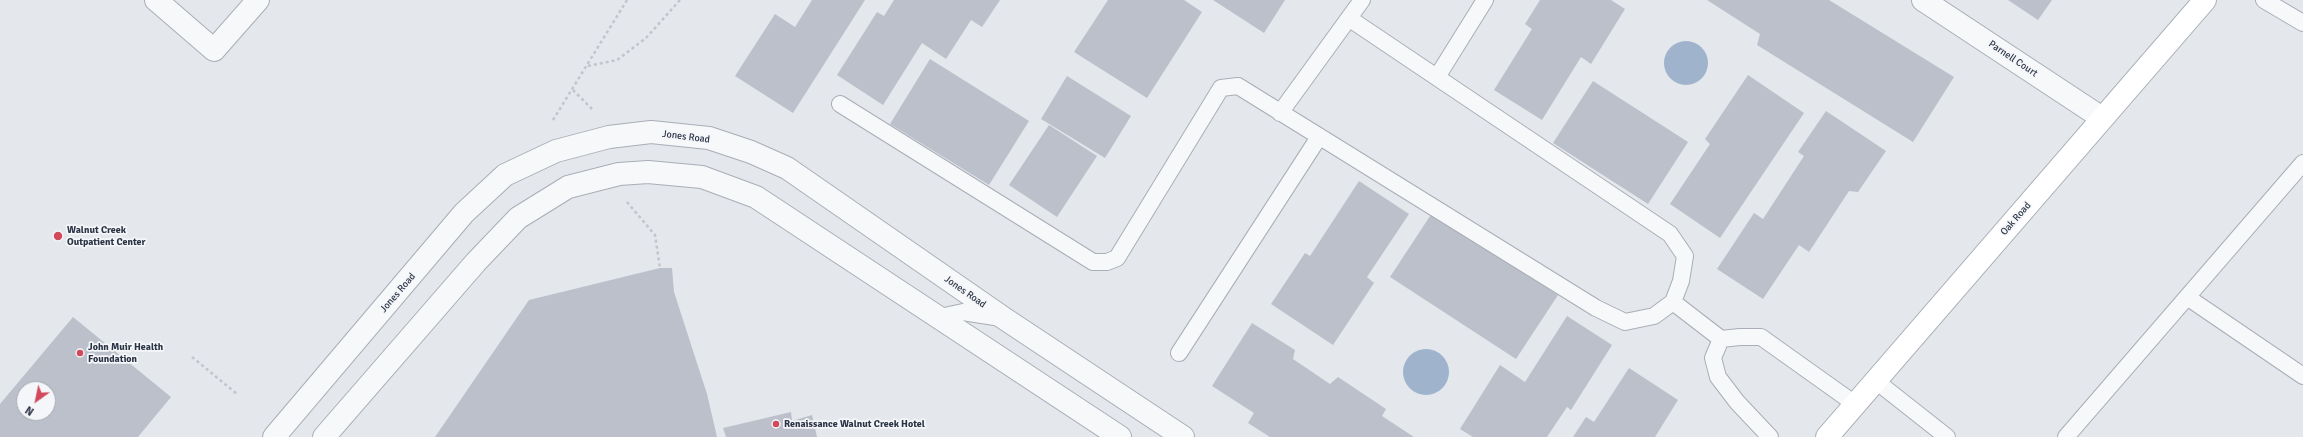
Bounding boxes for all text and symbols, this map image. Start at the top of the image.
street label: Parnell Court [1986,38,2040,80]
street label: Jones Road [661,128,711,146]
street label: Oak Road [1998,200,2034,238]
place label: Walnut Creek Outpatient Center [67,224,146,248]
marker: Walnut Creek Outpatient Center [52,230,64,242]
street label: Jones Road [378,271,418,315]
street label: Jones Road [942,273,988,311]
place label: John Muir Health Foundation [88,341,163,364]
marker: John Muir Health Foundation [75,348,85,358]
north arrow [16,381,56,421]
text: N [23,403,36,418]
place label: Renaissance Walnut Creek Hotel [784,418,925,430]
marker: Renaissance Walnut Creek Hotel [771,419,781,429]

